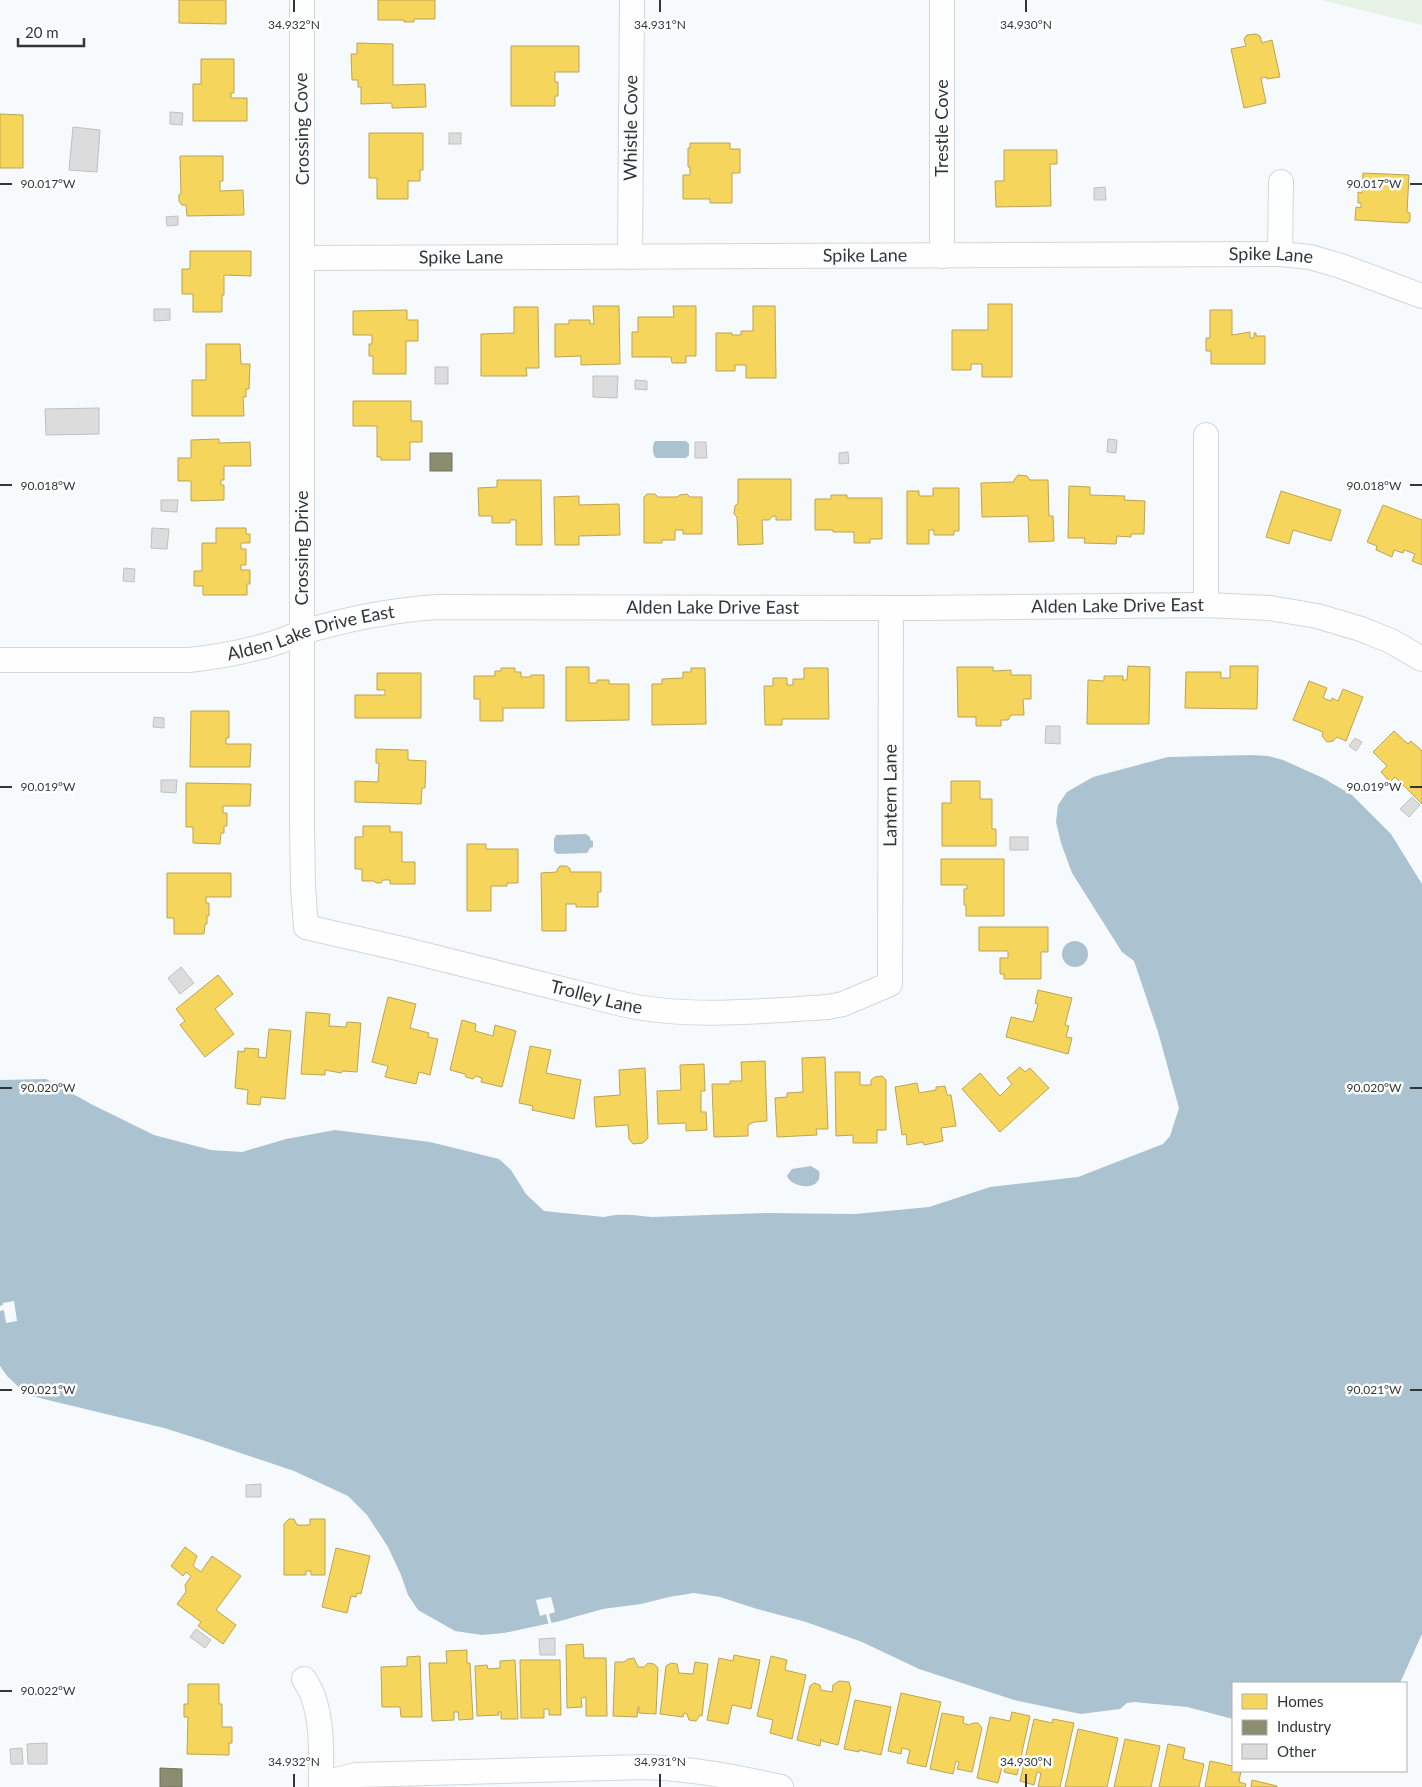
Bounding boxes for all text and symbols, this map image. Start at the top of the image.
scale bar [18,15,84,47]
text: 34.932°N [268,17,320,32]
text: 34.931°N [634,17,686,32]
text: 34.930°N [1000,17,1052,32]
text: 20 m [25,23,59,41]
street label: Crossing Cove [289,73,313,186]
street label: Whistle Cove [619,75,641,181]
street label: Trestle Cove [930,79,952,177]
text: 90.017°W [20,176,76,191]
text: 90.017°W [1346,176,1402,191]
street label: Spike Lane [1229,242,1314,267]
street label: Spike Lane [823,244,907,266]
street label: Spike Lane [419,245,503,268]
text: 90.018°W [20,478,76,493]
text: 90.018°W [1346,478,1402,493]
street label: Crossing Drive [290,490,312,606]
street label: Alden Lake Drive East [1031,593,1205,617]
street label: Alden Lake Drive East [626,595,799,618]
street label: Alden Lake Drive East [225,600,396,664]
street label: Lantern Lane [878,744,901,847]
text: 90.019°W [20,779,76,794]
text: 90.019°W [1346,779,1402,794]
street label: Trolley Lane [548,975,644,1018]
text: 90.020°W [20,1080,76,1095]
text: 90.020°W [1346,1080,1402,1095]
text: 90.021°W [20,1382,76,1397]
text: 90.021°W [1346,1382,1402,1397]
legend [1232,1682,1407,1772]
text: 90.022°W [20,1683,76,1698]
text: Homes [1277,1692,1323,1710]
text: Industry [1277,1717,1332,1735]
text: Other [1277,1742,1317,1760]
text: 34.932°N [268,1754,320,1769]
text: 34.931°N [634,1754,686,1769]
text: 34.930°N [1000,1754,1052,1769]

